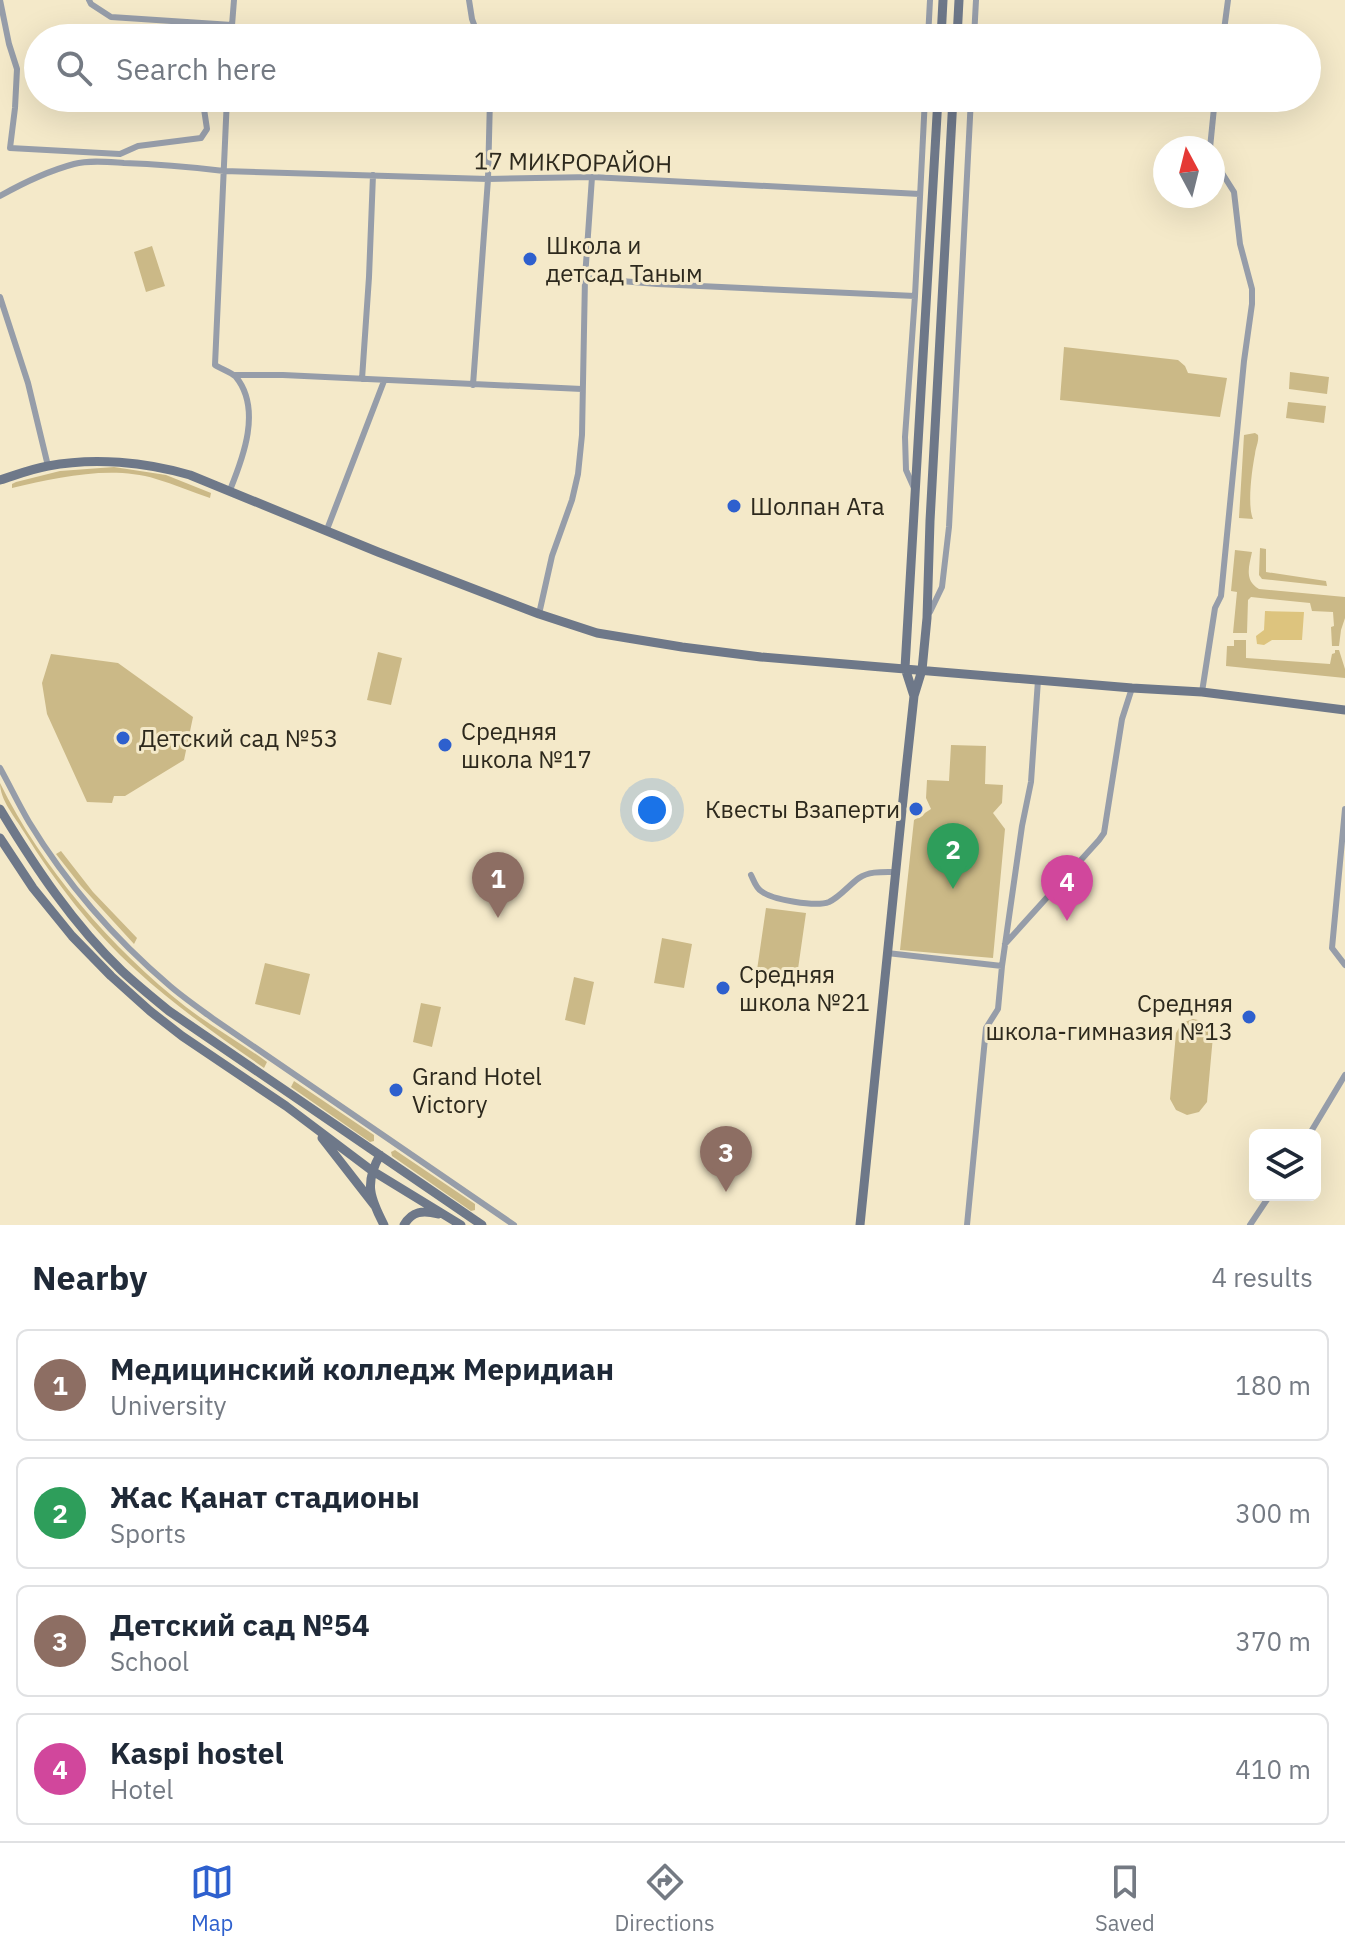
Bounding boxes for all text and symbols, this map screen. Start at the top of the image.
search box [24,24,1321,112]
icon: search [52,46,96,90]
text: Search here [116,49,277,88]
north arrow [1153,136,1225,208]
street label: 17 МИКРОРАЙОН [474,144,672,180]
place label: Школа и детсад Таным [546,229,703,289]
marker: Школа и детсад Таным [521,250,539,268]
place label: Шолпан Ата [750,490,885,522]
marker: Шолпан Ата [725,497,743,515]
place label: Средняя школа №17 [461,715,592,775]
place label: Детский сад №53 [139,722,338,754]
marker: Детский сад №53 [114,729,132,747]
marker: Средняя школа №17 [436,736,454,754]
your location [632,790,672,830]
place label: Квесты Взаперти [705,793,900,825]
marker: Квесты Взаперти [907,800,925,818]
pin: 2 [927,823,979,889]
pin: 1 [472,852,524,918]
pin: 4 [1041,855,1093,921]
place label: Средняя школа №21 [739,958,870,1018]
marker: Средняя школа №21 [714,979,732,997]
place label: Средняя школа-гимназия №13 [986,987,1233,1047]
marker: Средняя школа-гимназия №13 [1240,1008,1258,1026]
place label: Grand Hotel Victory [412,1060,542,1120]
marker: Grand Hotel Victory [387,1081,405,1099]
pin: 3 [700,1126,752,1192]
map controls [1249,1129,1321,1201]
button: layers [1249,1129,1321,1201]
text: Nearby [32,1255,147,1299]
text: 4 results [1211,1260,1313,1294]
text: Медицинский колледж Меридиан [110,1349,614,1388]
text: 1 [52,1368,68,1402]
text: 180 m [1235,1368,1311,1402]
text: University [110,1388,227,1422]
text: Жас Қанат стадионы [110,1477,420,1516]
text: 2 [52,1496,68,1530]
text: 300 m [1235,1496,1311,1530]
text: Sports [110,1516,186,1550]
text: Детский сад №54 [110,1605,370,1644]
text: 3 [52,1624,68,1658]
text: 370 m [1235,1624,1311,1658]
text: School [110,1644,189,1678]
text: Kaspi hostel [110,1733,284,1772]
text: 4 [52,1752,68,1786]
text: 410 m [1235,1752,1311,1786]
text: Hotel [110,1772,173,1806]
tab: Map [190,1860,234,1937]
tab: Directions [615,1860,715,1937]
tab: Saved [1095,1860,1155,1937]

